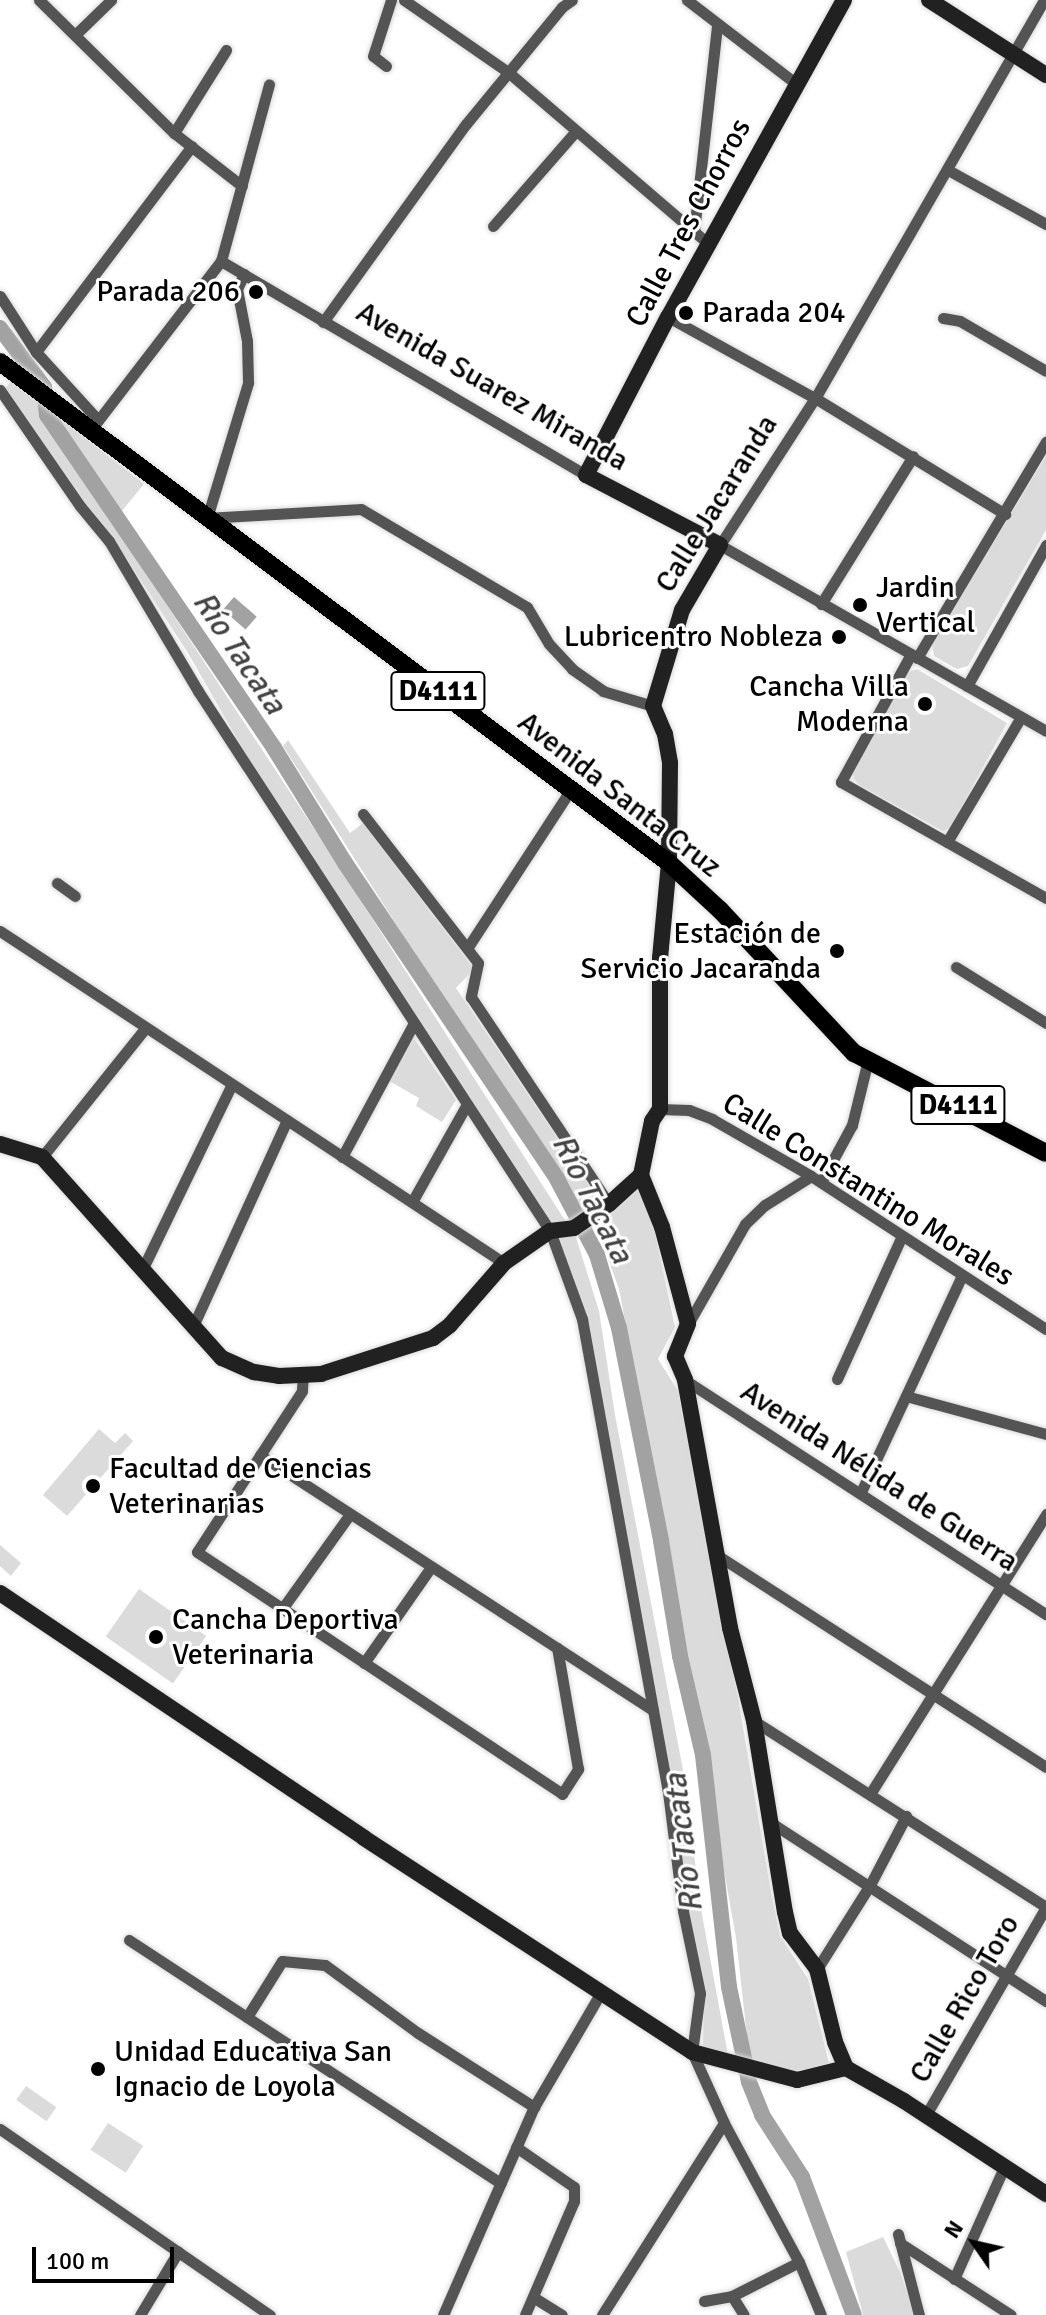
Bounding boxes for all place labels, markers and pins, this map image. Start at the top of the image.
place label: Parada 206 [96,274,240,310]
marker: Parada 206 [247,283,265,301]
place label: Parada 204 [702,295,846,331]
marker: Parada 204 [677,304,695,322]
place label: Jardin Vertical [876,570,975,640]
marker: Jardin Vertical [851,596,869,614]
place label: Lubricentro Nobleza [564,619,823,655]
marker: Lubricentro Nobleza [830,628,848,646]
place label: Cancha Villa Moderna [749,669,909,740]
marker: Cancha Villa Moderna [916,695,934,713]
place label: Estación de Servicio Jacaranda [581,916,821,986]
marker: Estación de Servicio Jacaranda [828,942,846,960]
place label: Facultad de Ciencias Veterinarias [109,1451,372,1522]
marker: Facultad de Ciencias Veterinarias [84,1477,102,1495]
place label: Cancha Deportiva Veterinaria [172,1602,399,1672]
marker: Cancha Deportiva Veterinaria [147,1628,165,1646]
place label: Unidad Educativa San Ignacio de Loyola [114,2034,392,2104]
marker: Unidad Educativa San Ignacio de Loyola [89,2060,107,2078]

